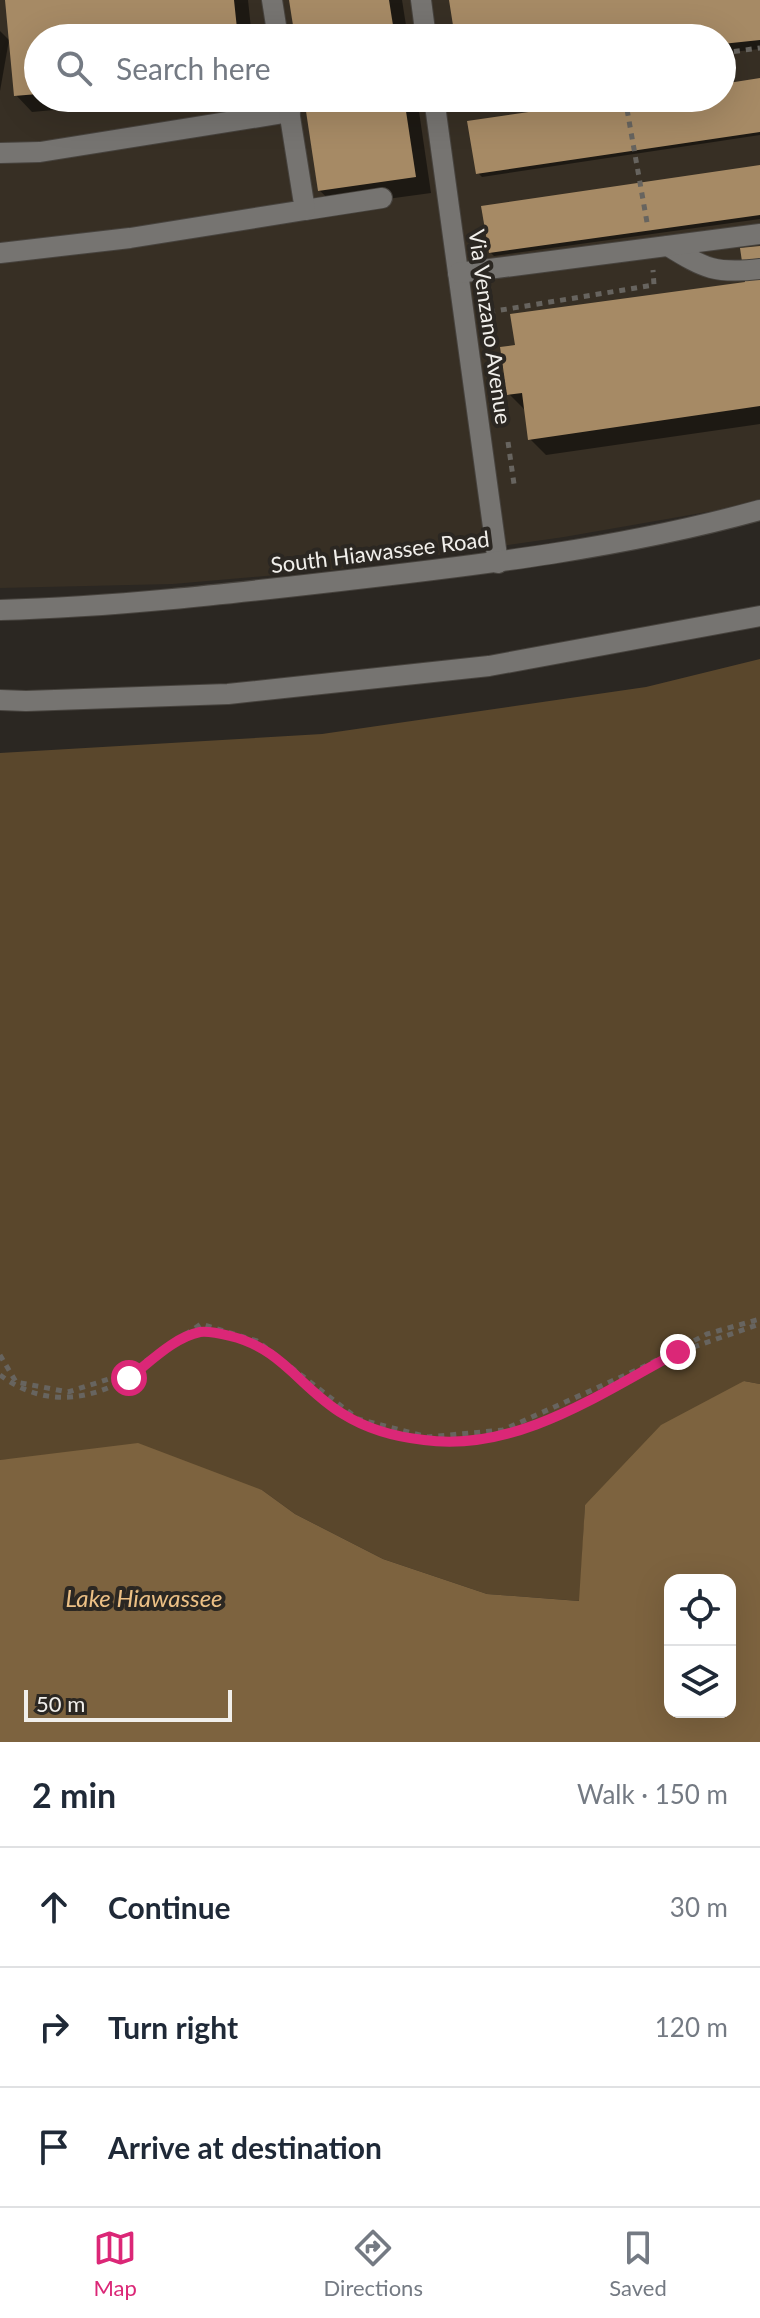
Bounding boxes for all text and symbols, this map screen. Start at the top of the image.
search box [24,24,736,112]
icon: search [52,46,96,90]
text: Search here [116,50,271,86]
street label: Via Venzano Avenue [463,228,518,426]
street label: South Hiawassee Road [269,525,491,578]
route end [660,1334,696,1370]
route start [111,1360,147,1396]
map controls [664,1574,736,1718]
button: locate [664,1574,736,1646]
water label: Lake Hiawassee [65,1583,223,1612]
button: layers [664,1646,736,1718]
scale bar [24,1686,232,1722]
text: 50 m [36,1690,85,1717]
text: 2 min [32,1774,116,1815]
text: Walk · 150 m [577,1778,728,1810]
icon: ahead [32,1885,76,1929]
text: Continue [108,1889,231,1925]
text: 30 m [670,1891,728,1923]
icon: right [32,2005,76,2049]
text: Turn right [108,2009,238,2045]
text: 120 m [655,2011,728,2043]
icon: arrive [32,2125,76,2169]
text: Arrive at destination [108,2129,382,2165]
tab: Map [93,2226,137,2301]
tab: Directions [324,2226,423,2301]
tab: Saved [609,2226,667,2301]

